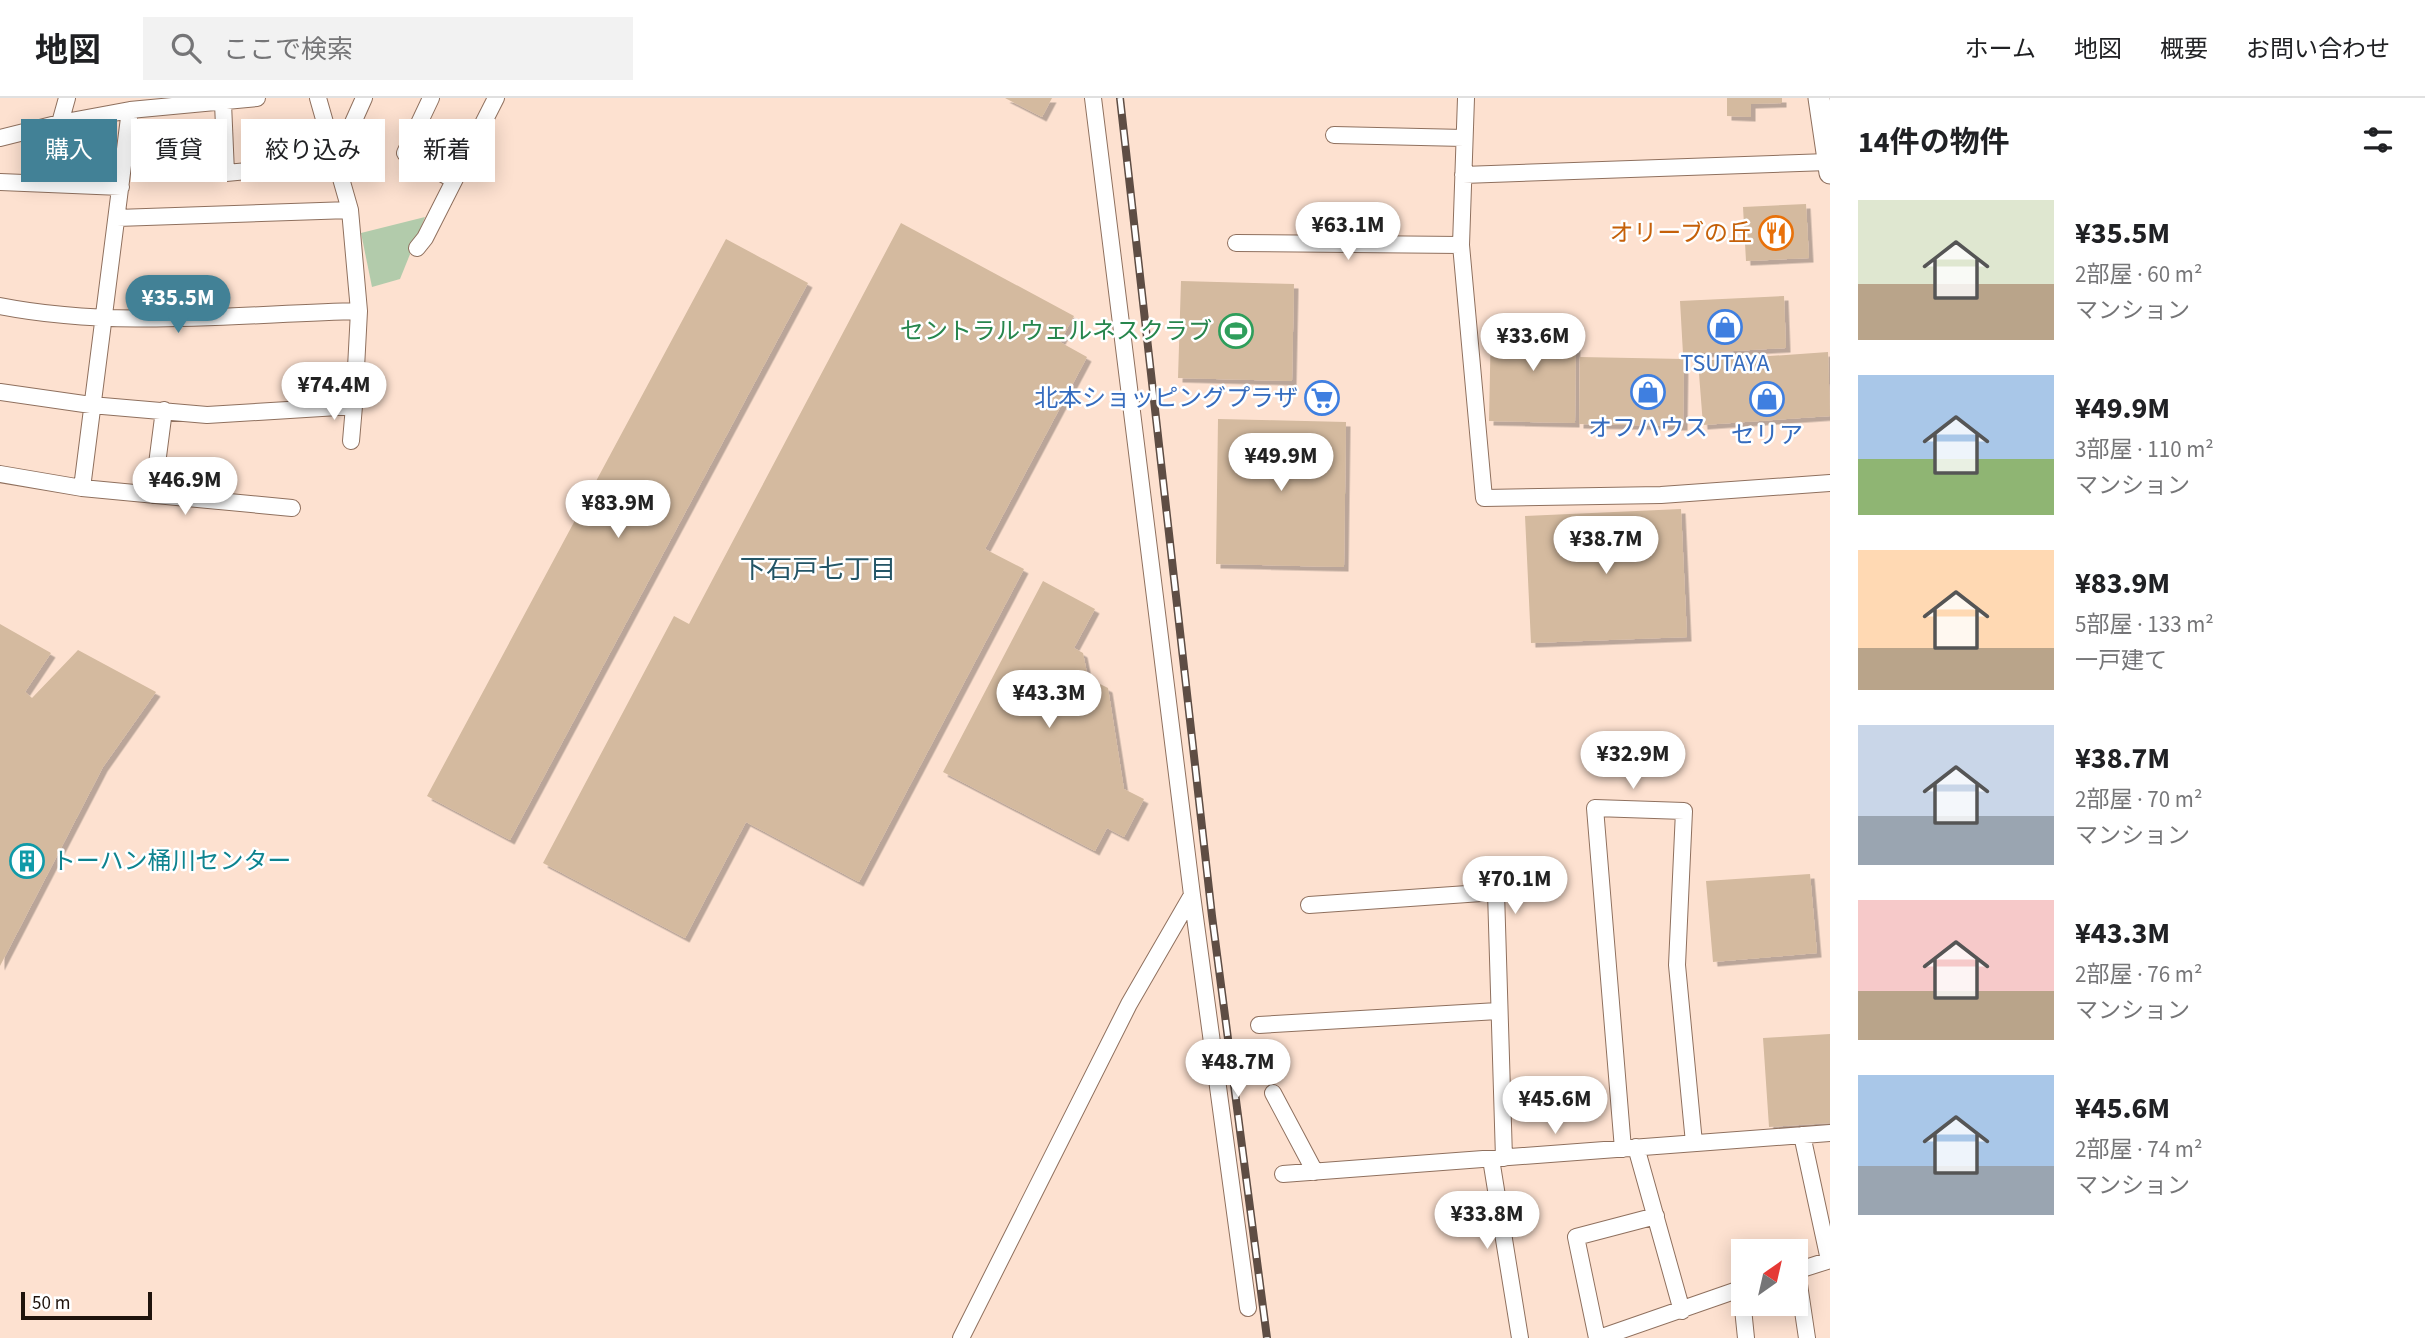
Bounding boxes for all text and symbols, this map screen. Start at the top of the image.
search box [143,17,633,80]
text: 地図 [35,27,101,74]
icon: search [167,29,205,67]
text: ここで検索 [223,31,353,68]
text: ホーム [1965,32,2036,67]
text: 地図 [2074,32,2122,67]
text: 概要 [2160,32,2208,67]
text: お問い合わせ [2246,32,2390,67]
chip: 購入 [21,119,117,182]
chip: 賃貸 [131,119,227,182]
chip: 絞り込み [241,119,385,182]
chip: 新着 [399,119,495,182]
text: 14件の物件 [1858,121,2010,164]
icon: filters [2359,121,2397,159]
pin: ¥63.1M [1291,202,1405,262]
text: ¥63.1M [1311,208,1385,241]
text: ¥35.5M [2075,212,2170,255]
restaurant icon: オリーブの丘 [1757,214,1795,252]
place label: オリーブの丘 [1609,216,1752,251]
icon: home [1914,228,1998,312]
text: 2部屋 · 60 m² [2075,258,2202,291]
pin: ¥35.5M [121,275,235,335]
text: ¥35.5M [141,281,215,314]
text: マンション [2075,294,2190,327]
shop icon: TSUTAYA [1706,308,1744,346]
sports icon: セントラルウェルネスクラブ [1217,312,1255,350]
place label: セントラルウェルネスクラブ [900,314,1212,349]
pin: ¥33.6M [1476,314,1590,373]
text: ¥33.6M [1496,319,1570,352]
place label: TSUTAYA [1681,346,1769,381]
pin: ¥74.4M [277,362,391,422]
text: ¥74.4M [297,368,371,401]
shop icon: オフハウス [1629,373,1667,411]
supermarket icon: 北本ショッピングプラザ [1303,379,1341,417]
shop icon: セリア [1748,380,1786,418]
place label: 北本ショッピングプラザ [1034,381,1298,416]
text: ¥49.9M [2075,387,2170,430]
icon: home [1914,403,1998,487]
place label: オフハウス [1588,411,1708,446]
place label: セリア [1731,418,1803,453]
text: 3部屋 · 110 m² [2075,433,2214,466]
pin: ¥49.9M [1224,434,1338,493]
text: ¥49.9M [1244,439,1318,472]
pin: ¥46.9M [128,458,242,517]
text: ¥46.9M [148,463,222,496]
text: マンション [2075,469,2190,502]
pin: ¥83.9M [561,480,675,540]
text: ¥83.9M [581,486,655,519]
pin: ¥38.7M [1549,517,1663,576]
text: ¥38.7M [1569,522,1643,555]
district label: 下石戸七丁目 [740,551,896,588]
text: ¥83.9M [2075,562,2170,605]
icon: home [1914,578,1998,662]
text: 5部屋 · 133 m² [2075,608,2214,641]
text: 一戸建て [2075,644,2167,677]
pin: ¥43.3M [992,670,1106,730]
text: ¥43.3M [1012,676,1086,709]
pin: ¥32.9M [1576,732,1690,791]
text: ¥32.9M [1596,737,1670,770]
text: ¥38.7M [2075,737,2170,780]
icon: home [1914,753,1998,837]
text: 2部屋 · 70 m² [2075,783,2202,816]
text: マンション [2075,819,2190,852]
building icon: トーハン桶川センター [8,842,46,880]
place label: トーハン桶川センター [52,844,292,879]
pin: ¥70.1M [1458,856,1572,916]
text: ¥70.1M [1478,862,1552,895]
text: ¥43.3M [2075,912,2170,955]
icon: home [1914,928,1998,1012]
text: 2部屋 · 76 m² [2075,958,2202,991]
text: マンション [2075,994,2190,1027]
pin: ¥48.7M [1181,1040,1295,1099]
text: ¥48.7M [1201,1045,1275,1078]
pin: ¥45.6M [1498,1076,1612,1136]
text: ¥45.6M [1518,1082,1592,1115]
text: ¥45.6M [2075,1087,2170,1130]
icon: home [1914,1103,1998,1187]
text: 2部屋 · 74 m² [2075,1133,2202,1166]
text: マンション [2075,1169,2190,1202]
pin: ¥33.8M [1430,1192,1544,1251]
text: ¥33.8M [1450,1197,1524,1230]
north arrow [1731,1239,1808,1316]
map controls [1731,1239,1808,1316]
scale bar [21,1289,152,1321]
text: 50 m [32,1290,70,1317]

